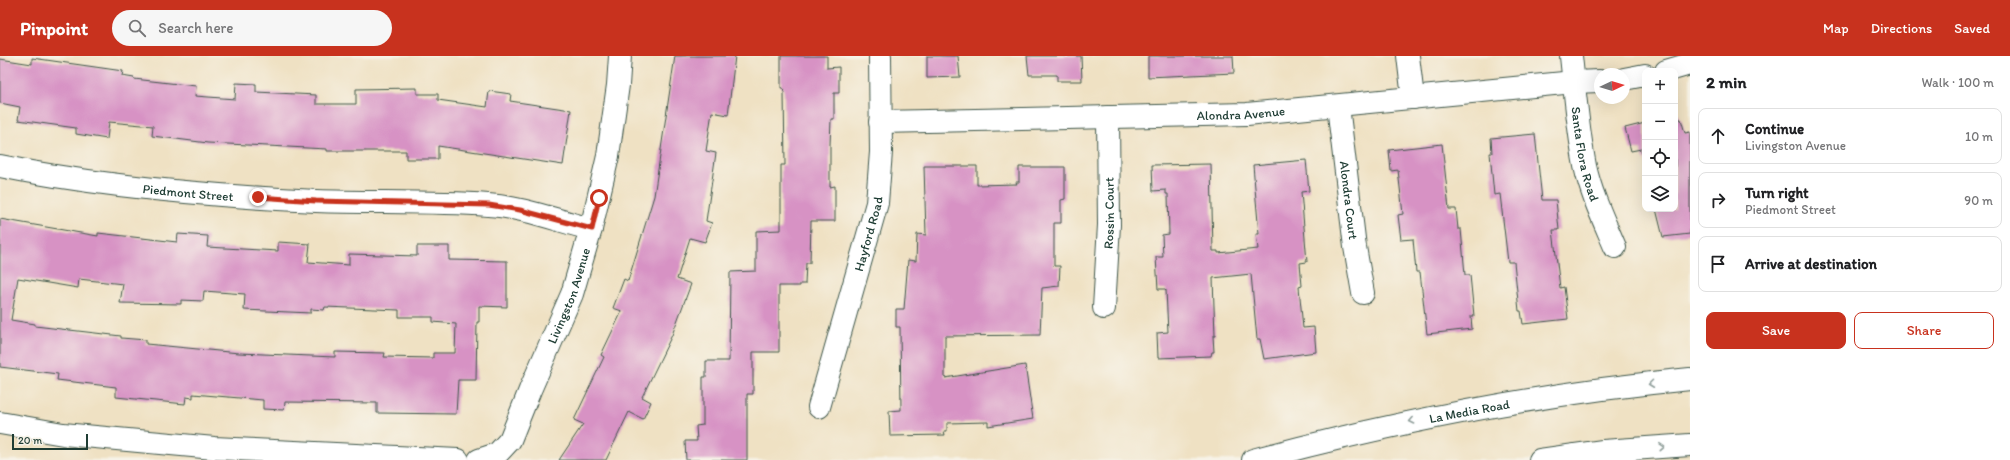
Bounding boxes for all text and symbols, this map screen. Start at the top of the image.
search box [112,10,392,46]
text: Pinpoint [20,17,88,40]
icon: search [126,17,148,39]
text: Search here [158,19,233,37]
text: Map [1823,20,1849,37]
text: Directions [1871,20,1932,37]
text: Saved [1954,20,1990,37]
north arrow [1594,68,1630,104]
map controls [1642,68,1678,212]
button: + [1642,68,1678,104]
text: 2 min [1706,72,1746,92]
text: Walk · 100 m [1921,75,1994,90]
street label: Alondra Avenue [1196,103,1286,123]
button: − [1642,104,1678,140]
street label: Santa Flora Road [1568,106,1602,203]
text: Continue [1745,120,1804,138]
icon: ahead [1707,125,1729,147]
text: 10 m [1965,129,1993,144]
text: Livingston Avenue [1745,138,1846,153]
button: locate [1642,140,1678,176]
street label: Alondra Court [1337,160,1361,241]
button: layers [1642,176,1678,212]
street label: Rossin Court [1101,177,1117,250]
street label: Piedmont Street [142,181,234,204]
text: Turn right [1745,184,1809,202]
route end [249,188,267,206]
route start [590,189,608,207]
icon: right [1707,189,1729,211]
text: 90 m [1964,193,1993,208]
street label: Hayford Road [851,196,885,273]
text: Piedmont Street [1745,202,1836,217]
street label: Livingston Avenue [544,246,593,346]
icon: arrive [1707,253,1729,275]
text: Arrive at destination [1745,255,1877,273]
button: Save [1706,312,1846,349]
button: Share [1854,312,1994,349]
one-way arrow [1648,379,1654,388]
street label: La Media Road [1428,396,1511,426]
one-way arrow [1409,417,1415,425]
scale bar [12,432,88,451]
text: 20 m [18,434,42,447]
one-way arrow [1659,443,1665,452]

